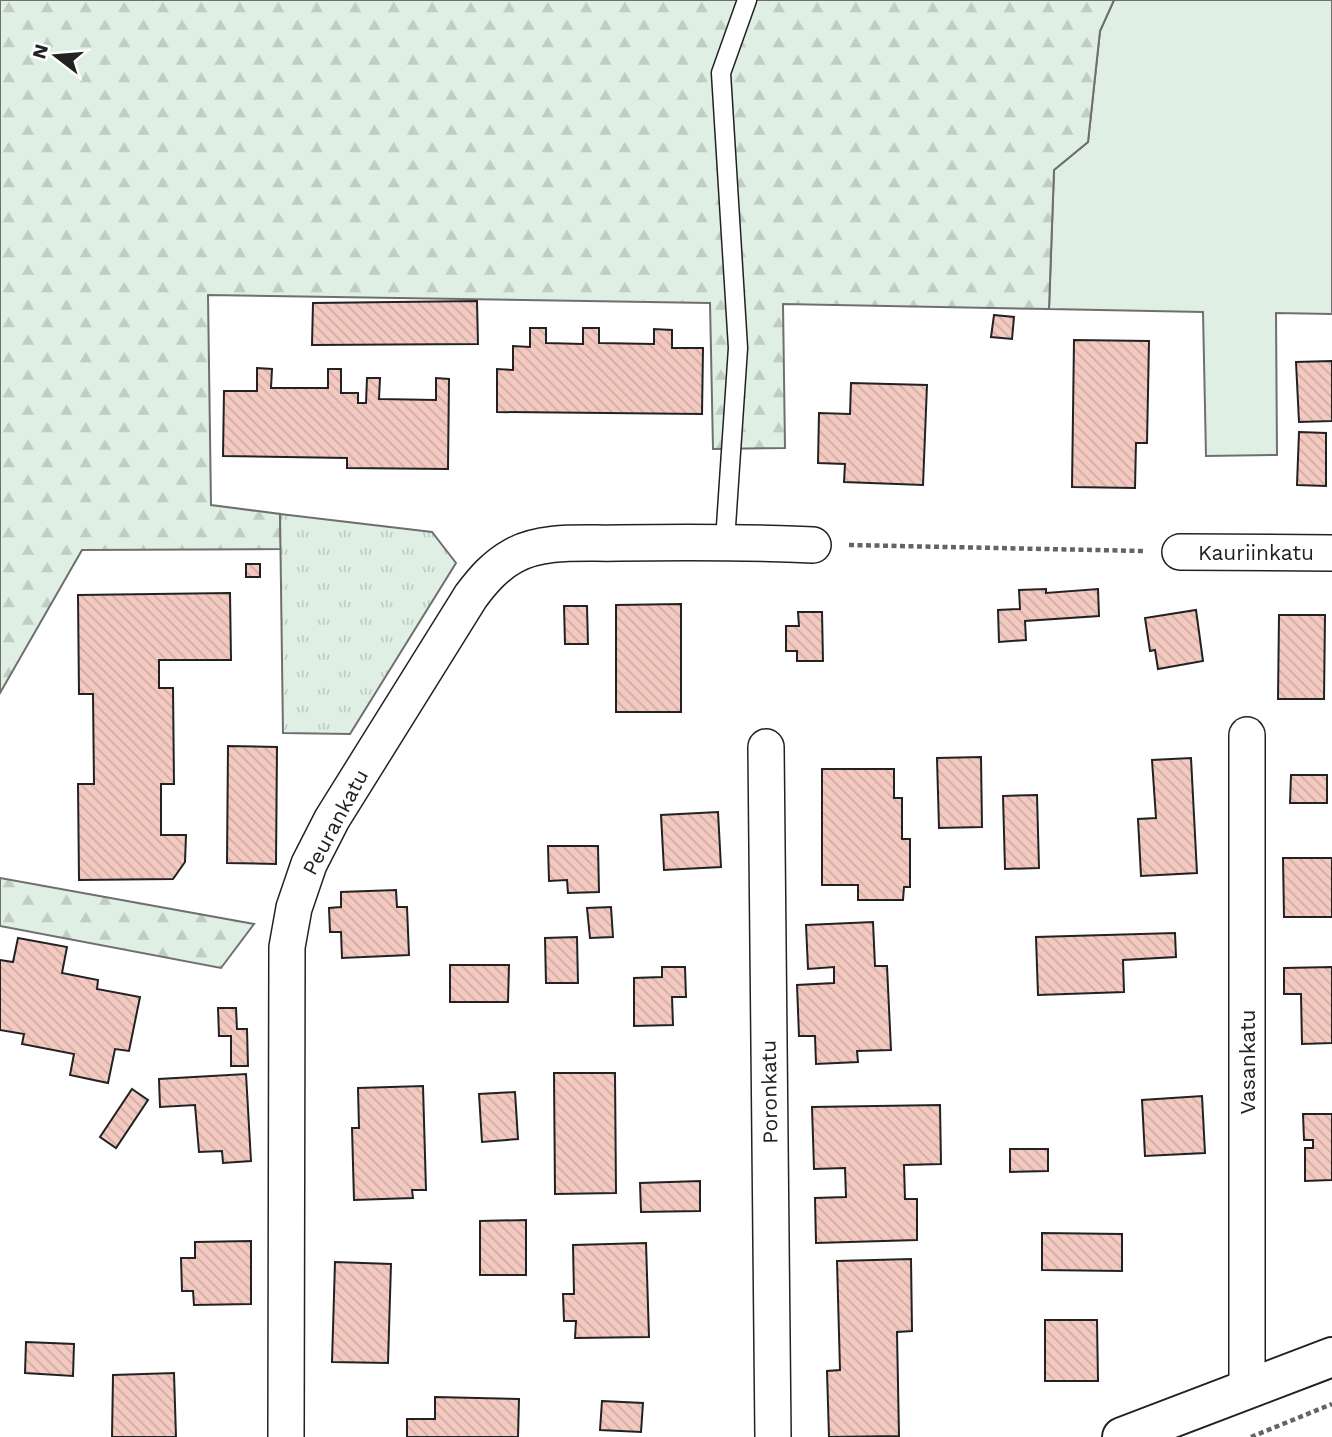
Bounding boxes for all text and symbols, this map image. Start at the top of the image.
north arrow [21,21,91,91]
text: N [27,42,53,61]
street label: Kauriinkatu [1198,540,1314,565]
street label: Peurankatu [297,765,373,879]
street label: Vasankatu [1235,1009,1260,1115]
street label: Poronkatu [756,1040,782,1144]

